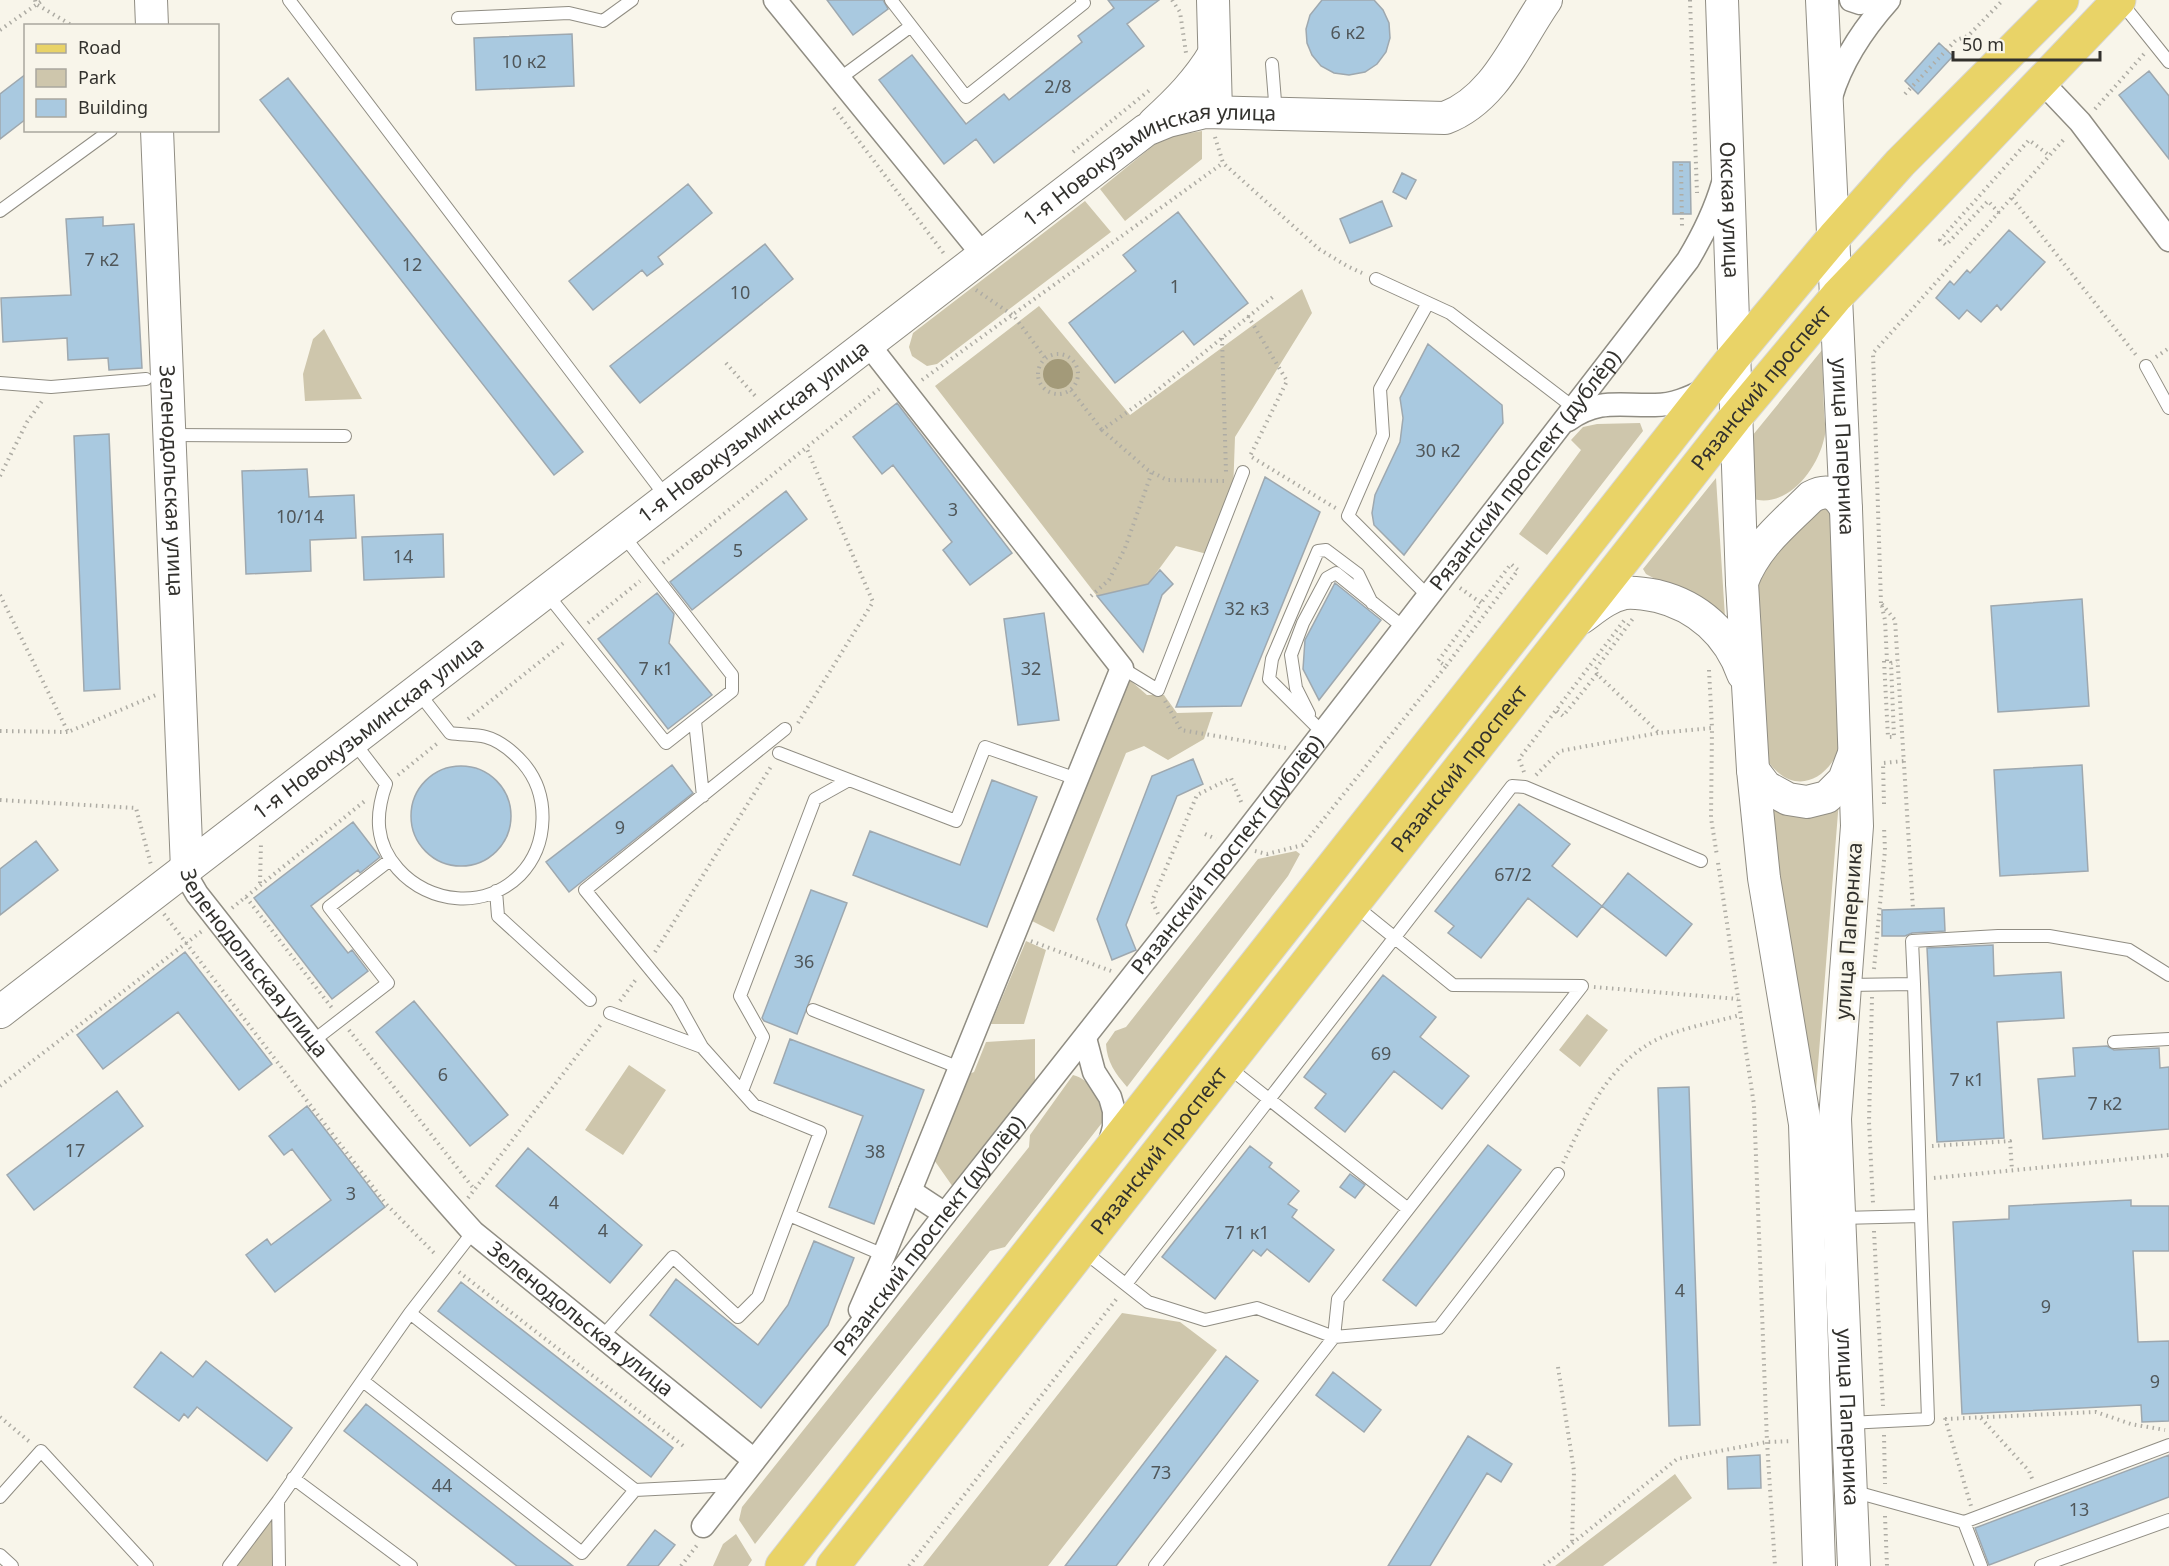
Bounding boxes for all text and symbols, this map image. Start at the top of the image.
house number: 6 к2 [1331,20,1365,44]
legend [24,24,219,132]
scale bar [1953,24,2100,62]
text: 50 m [1962,32,2004,56]
text: Road [78,35,121,59]
house number: 10 к2 [501,49,547,73]
text: Park [78,65,116,89]
house number: 2/8 [1044,74,1072,98]
text: Building [78,95,148,119]
street label: 1-я Новокузьминская улица [1017,97,1277,233]
street label: Окская улица [1714,141,1747,279]
house number: 7 к2 [85,247,119,271]
house number: 12 [402,252,422,276]
house number: 1 [1170,274,1180,298]
house number: 10 [730,280,750,304]
street label: Рязанский проспект [1684,298,1837,476]
street label: 1-я Новокузьминская улица [632,333,874,529]
street label: Рязанский проспект (дублёр) [1423,344,1626,596]
street label: улица Паперника [1826,357,1862,536]
street label: Зеленодольская улица [154,364,191,597]
house number: 30 к2 [1415,438,1461,462]
house number: 3 [948,497,958,521]
house number: 10/14 [276,504,324,528]
house number: 5 [733,538,743,562]
house number: 14 [393,544,413,568]
house number: 32 к3 [1224,596,1270,620]
street label: 1-я Новокузьминская улица [247,630,489,825]
house number: 7 к1 [639,656,673,680]
house number: 32 [1021,656,1041,680]
street label: Рязанский проспект [1384,678,1534,858]
street label: Рязанский проспект (дублёр) [1124,728,1329,980]
house number: 9 [615,815,625,839]
street label: улица Паперника [1828,841,1868,1020]
house number: 67/2 [1494,862,1532,886]
street label: Зеленодольская улица [174,866,335,1063]
house number: 36 [794,949,814,973]
house number: 69 [1371,1041,1391,1065]
street label: Рязанский проспект [1084,1060,1233,1240]
house number: 6 [438,1062,448,1086]
house number: 7 к1 [1950,1067,1984,1091]
house number: 7 к2 [2088,1091,2122,1115]
street label: Рязанский проспект (дублёр) [827,1109,1031,1361]
house number: 17 [65,1138,85,1162]
house number: 38 [865,1139,885,1163]
house number: 3 [346,1181,356,1205]
house number: 4 [549,1190,559,1214]
house number: 4 [598,1218,608,1242]
house number: 71 к1 [1224,1220,1270,1244]
street label: Зеленодольская улица [482,1234,680,1402]
house number: 4 [1675,1278,1685,1302]
house number: 9 [2041,1294,2051,1318]
street label: улица Паперника [1831,1328,1866,1506]
house number: 9 [2150,1369,2160,1393]
house number: 73 [1151,1460,1171,1484]
house number: 44 [432,1473,452,1497]
house number: 13 [2069,1497,2089,1521]

